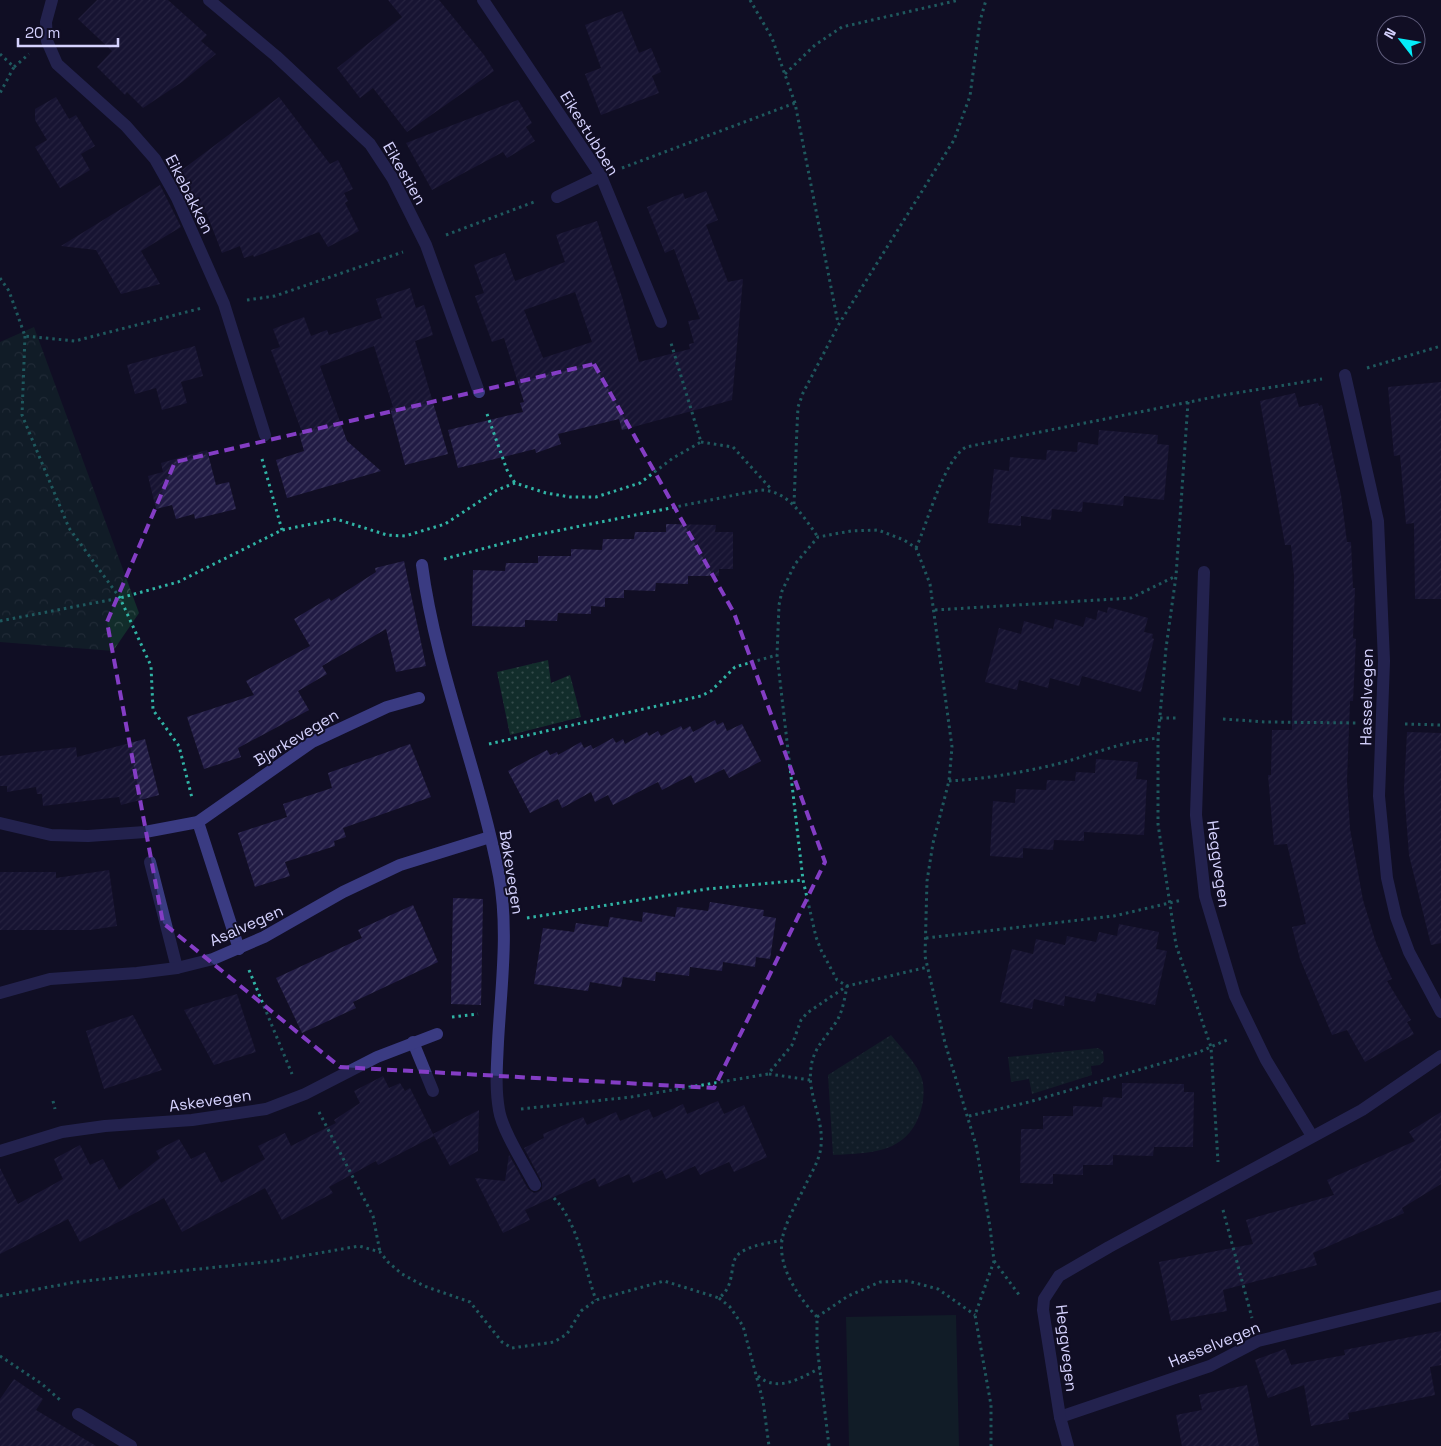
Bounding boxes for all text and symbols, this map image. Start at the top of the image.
scale bar [18,15,118,47]
north arrow [1376,15,1426,65]
text: 20 m [25,23,60,42]
text: N [1380,25,1400,42]
street label: Eikestubben [555,87,624,179]
street label: Eikestien [378,138,431,209]
street label: Eikebakken [161,151,218,237]
street label: Hasselvegen [1355,648,1378,746]
street label: Bjørkevegen [250,704,342,771]
street label: Heggvegen [1202,819,1235,909]
street label: Bøkevegen [494,828,529,916]
street label: Asalvegen [206,900,287,951]
street label: Askevegen [167,1084,253,1117]
street label: Heggvegen [1051,1303,1082,1393]
street label: Hasselvegen [1165,1317,1263,1372]

